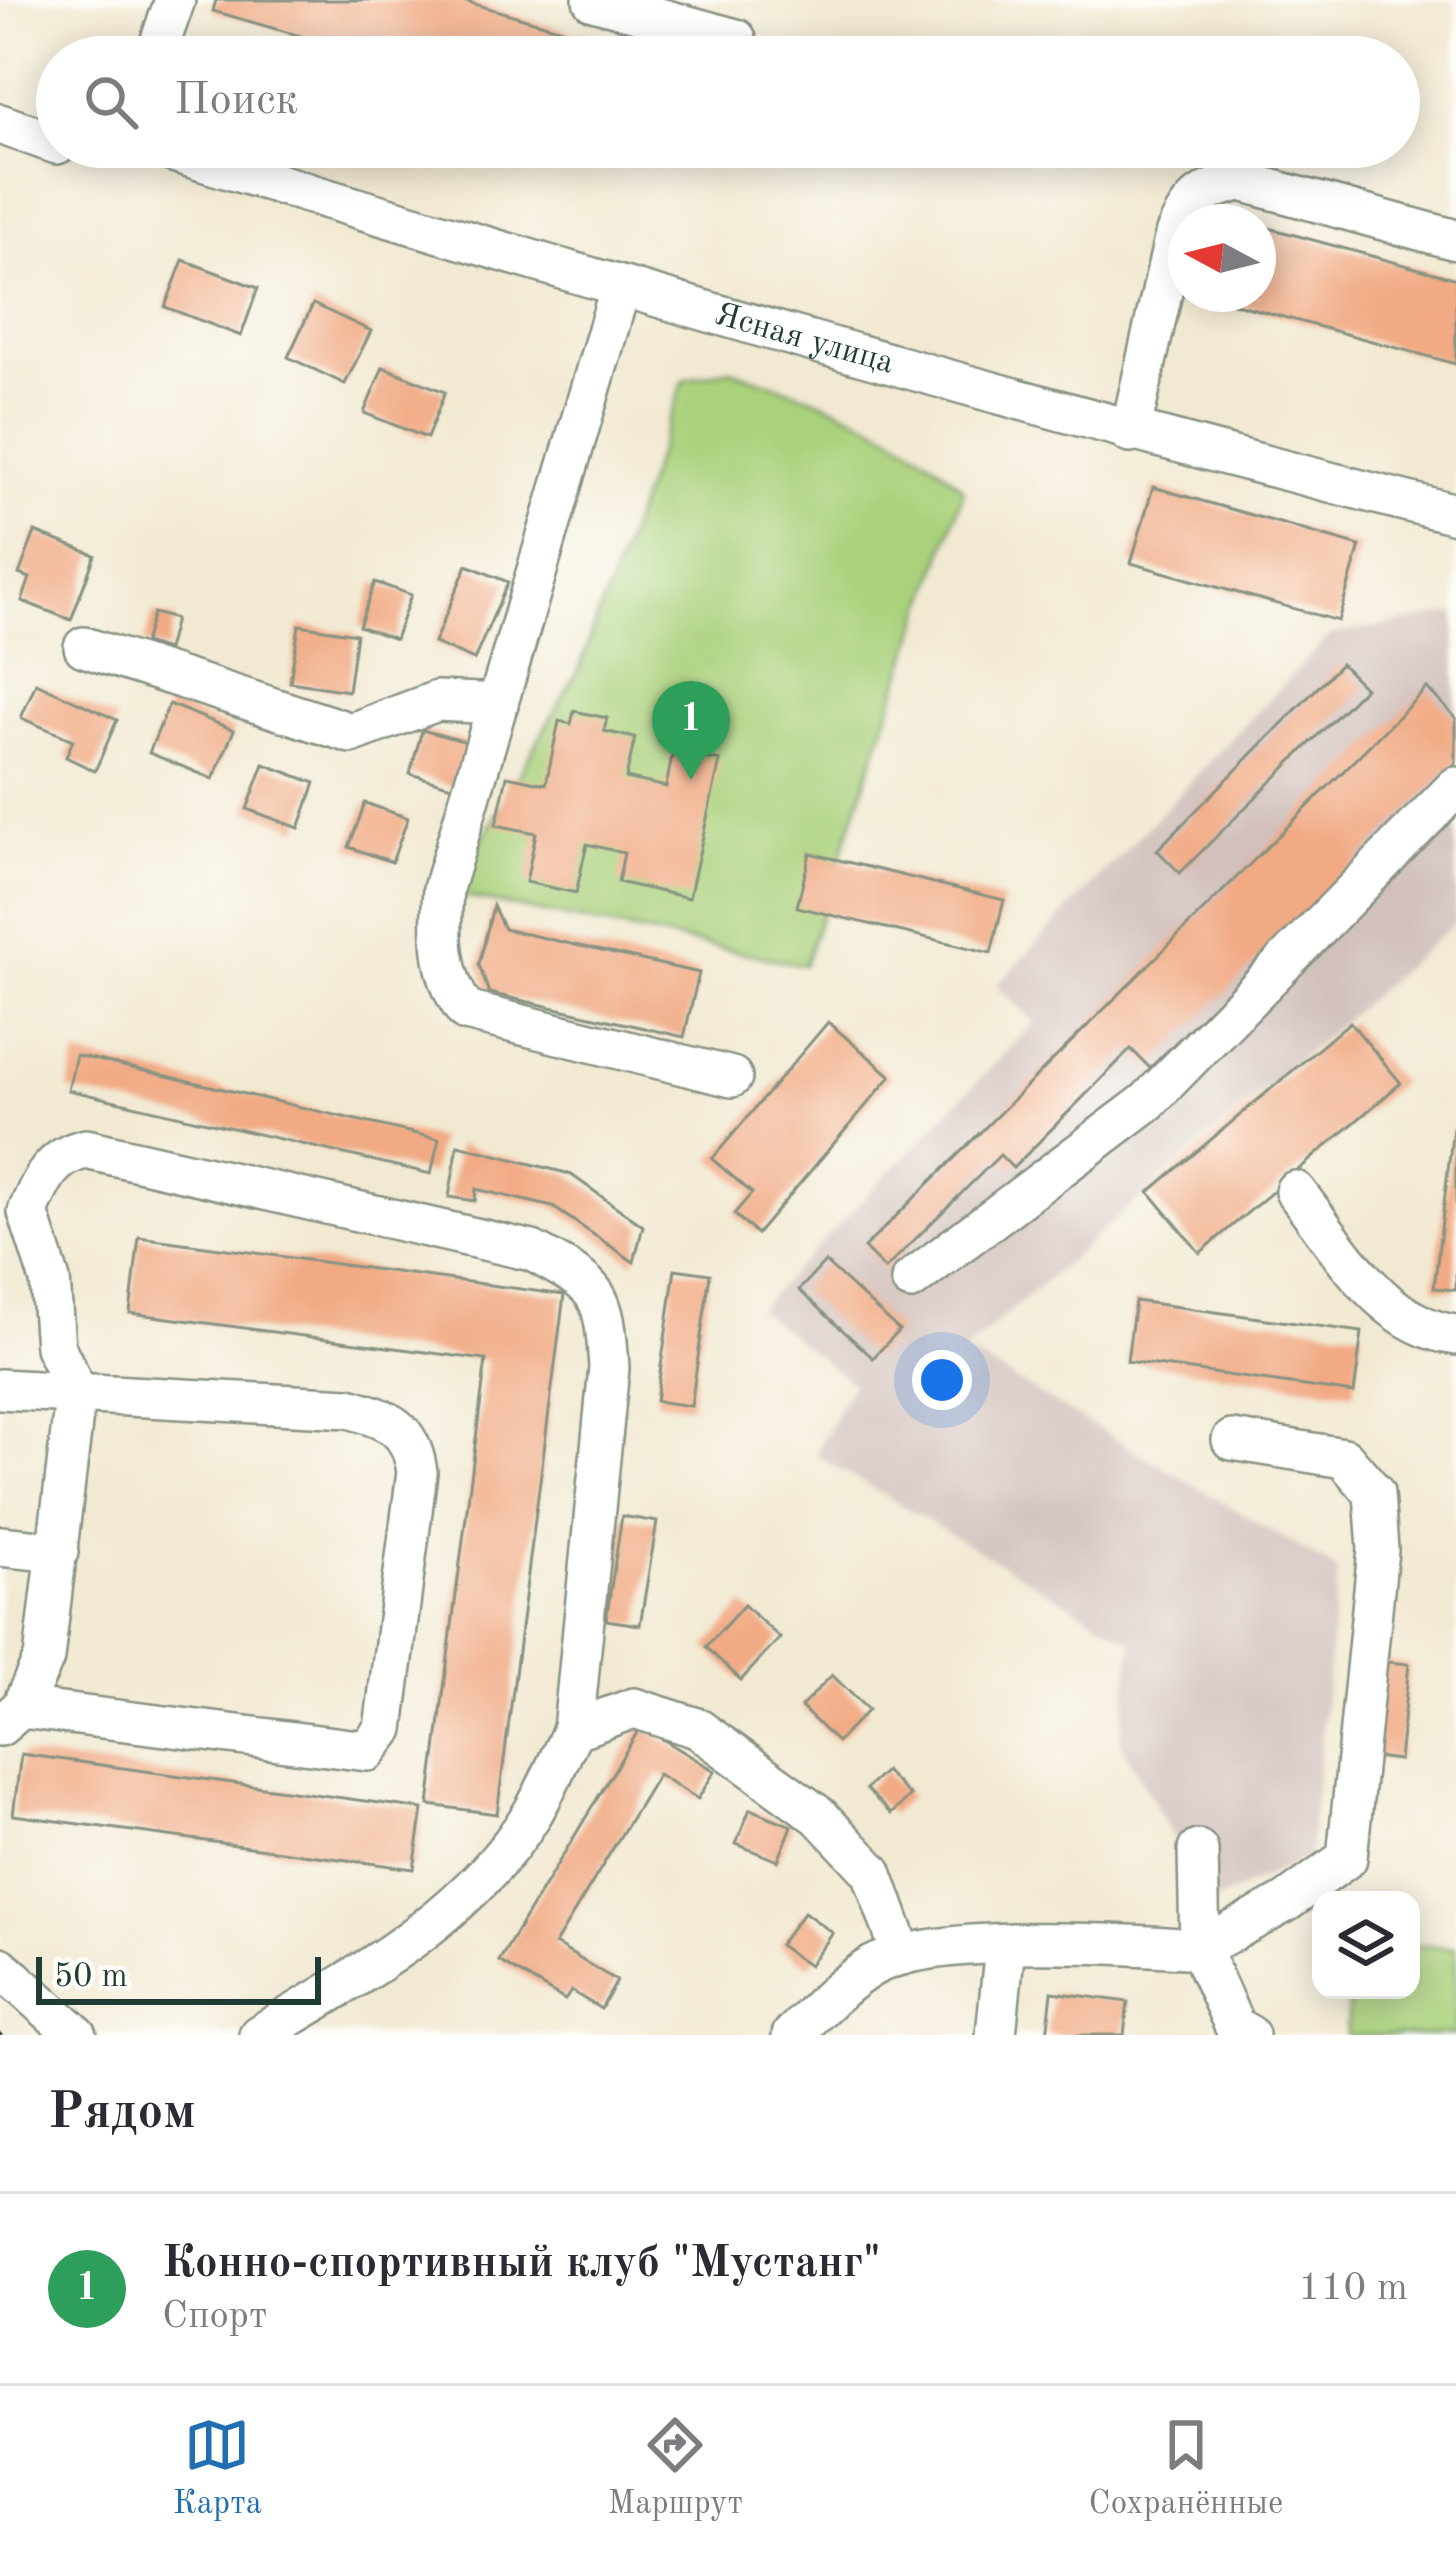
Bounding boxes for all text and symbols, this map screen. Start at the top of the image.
search box [36,36,1420,168]
icon: search [78,69,144,135]
text: Поиск [174,79,298,124]
north arrow [1168,204,1276,312]
street label: Ясная улица [711,298,897,380]
pin: 1 [652,681,730,780]
your location [912,1350,972,1410]
map controls [1312,1891,1420,1999]
button: layers [1312,1891,1420,1999]
scale bar [36,1951,321,2004]
text: 50 m [54,1961,128,1994]
text: Рядом [48,2088,196,2139]
text: Конно-спортивный клуб "Мустанг" [162,2242,881,2287]
text: 1 [76,2269,98,2308]
text: 110 m [1298,2269,1408,2308]
text: Спорт [162,2297,267,2336]
tab: Карта [173,2412,262,2525]
tab: Маршрут [608,2412,743,2525]
tab: Сохранённые [1089,2412,1283,2525]

